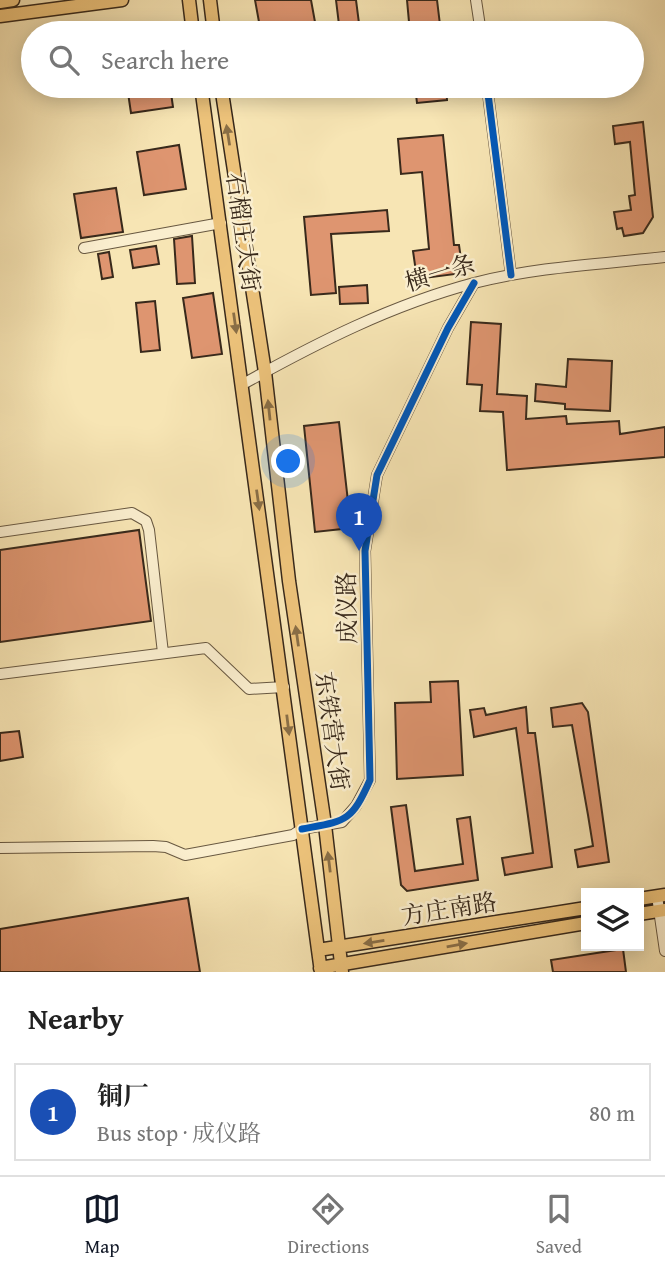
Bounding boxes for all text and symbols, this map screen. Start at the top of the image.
search box [21,21,644,98]
text: Search here [101,40,229,79]
icon: search [45,41,83,79]
one-way arrow [222,124,233,146]
street label: 石榴庄大街 [218,170,269,294]
street label: 横一条 [400,245,479,300]
one-way arrow [229,312,240,334]
one-way arrow [264,399,275,421]
your location [271,444,305,478]
one-way arrow [253,489,264,511]
pin: 1 [336,493,382,551]
street label: 成仪路 [328,572,365,644]
one-way arrow [291,625,302,647]
street label: 东铁营大街 [307,669,358,793]
one-way arrow [283,714,294,736]
one-way arrow [324,851,335,873]
street label: 方庄南路 [399,884,499,933]
map controls [581,888,644,951]
button: layers [581,888,644,951]
one-way arrow [363,937,385,948]
one-way arrow [446,939,468,950]
text: Nearby [28,996,124,1040]
text: 铜厂 [97,1076,149,1115]
text: 1 [47,1096,59,1129]
text: 80 m [589,1096,635,1129]
text: Bus stop · 成仪路 [97,1116,261,1149]
tab: Map [83,1190,121,1260]
tab: Directions [288,1190,369,1260]
tab: Saved [536,1190,582,1260]

